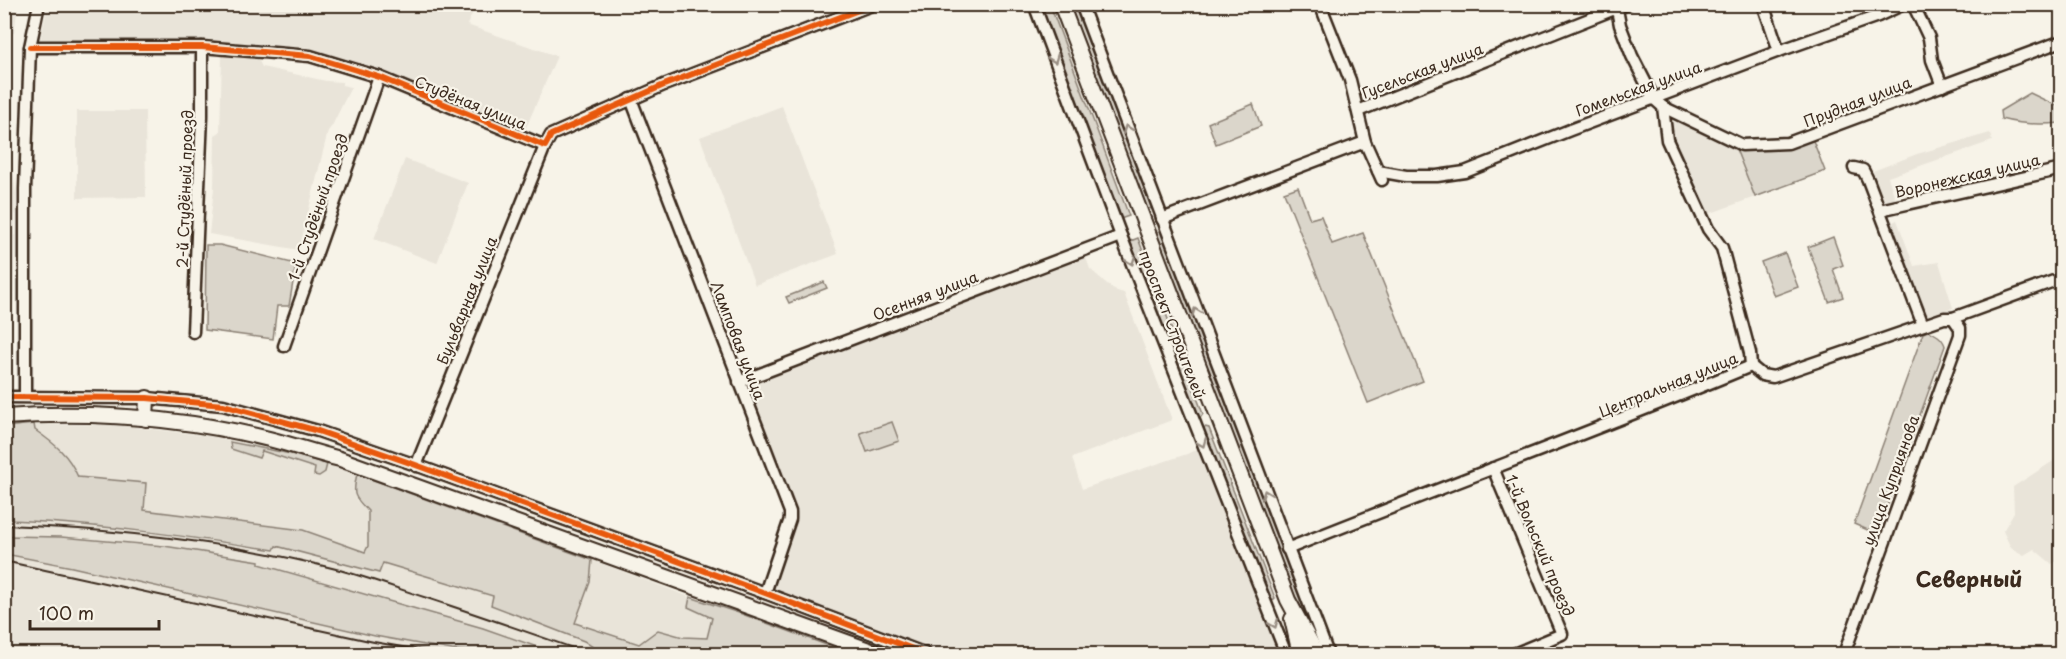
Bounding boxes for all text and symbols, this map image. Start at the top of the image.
street label: Гусельская улица [1358,36,1487,104]
one-way arrow [1047,53,1060,64]
street label: Гомельская улица [1572,54,1705,121]
street label: Студёная улица [411,69,531,135]
street label: Прудная улица [1800,70,1915,132]
street label: 2-й Студёный проезд [170,109,198,269]
one-way arrow [1122,125,1135,135]
street label: 1-й Студёный проезд [281,130,353,284]
street label: Воронежская улица [1892,147,2043,203]
street label: Бульварная улица [430,232,502,368]
street label: проспект Строителей [1134,246,1212,402]
one-way arrow [1124,255,1136,266]
street label: Осенняя улица [869,264,982,326]
street label: Ламповая улица [706,277,772,403]
one-way arrow [1191,307,1204,318]
street label: Центральная улица [1595,345,1741,422]
street label: улица Куприянова [1856,411,1925,549]
one-way arrow [1195,437,1207,448]
street label: 1-й Вольский проезд [1501,470,1581,620]
one-way arrow [1261,489,1273,500]
district label: Северный [1916,562,2022,594]
scale bar [30,593,159,631]
text: 100 m [39,599,94,626]
one-way arrow [1267,618,1279,629]

